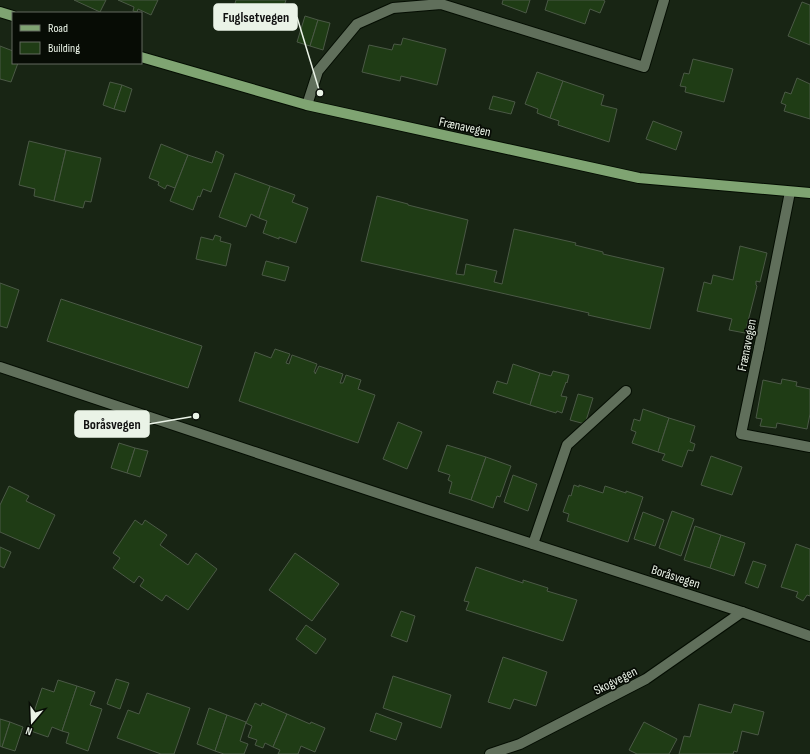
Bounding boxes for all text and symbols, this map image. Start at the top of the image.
callout: Fuglsetvegen [214,4,297,30]
text: Fuglsetvegen [223,9,289,26]
legend [12,12,142,64]
text: Road [48,21,68,36]
text: Building [48,41,80,56]
street label: Frænavegen [437,114,492,140]
street label: Frænavegen [734,318,760,373]
callout: Boråsvegen [75,411,149,437]
text: Boråsvegen [83,416,141,433]
street label: Boråsvegen [649,562,702,592]
street label: Skogvegen [591,663,640,699]
north arrow [12,702,52,742]
text: N [24,724,34,738]

